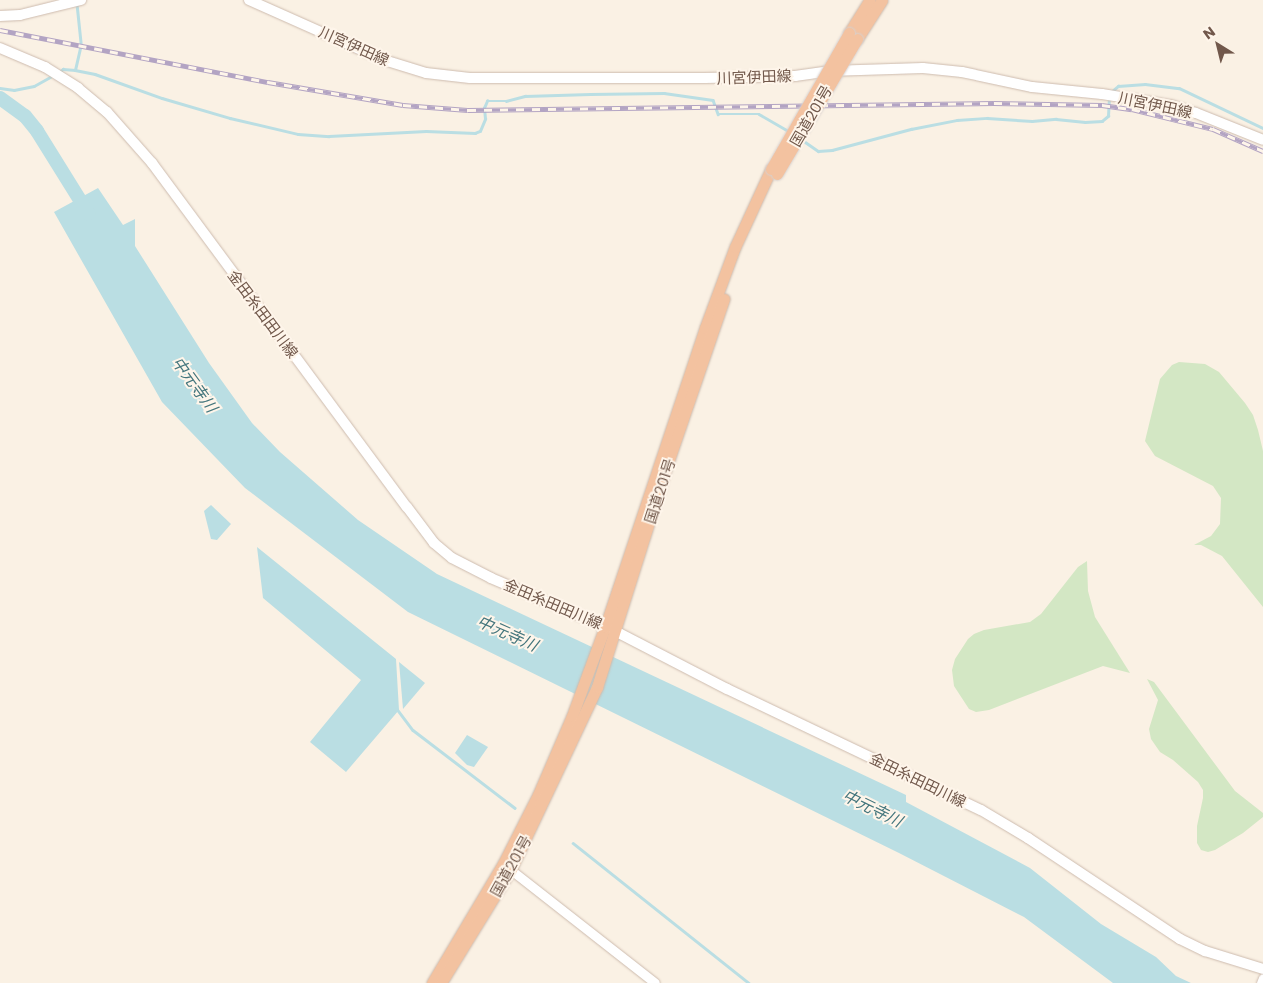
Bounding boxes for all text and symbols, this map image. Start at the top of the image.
north arrow [1193,20,1243,70]
text: N [1199,22,1219,44]
street label: 川宮伊田線 [316,23,392,69]
street label: 川宮伊田線 [716,67,792,87]
street label: 国道201号 [786,82,836,150]
street label: 川宮伊田線 [1116,88,1194,122]
street label: 金田糸田田川線 [224,267,302,361]
water label: 中元寺川 [167,353,221,417]
street label: 国道201号 [641,456,679,526]
street label: 金田糸田田川線 [501,575,605,633]
water label: 中元寺川 [474,612,540,656]
street label: 金田糸田田川線 [867,749,969,811]
water label: 中元寺川 [839,786,905,832]
street label: 国道201号 [487,832,535,900]

